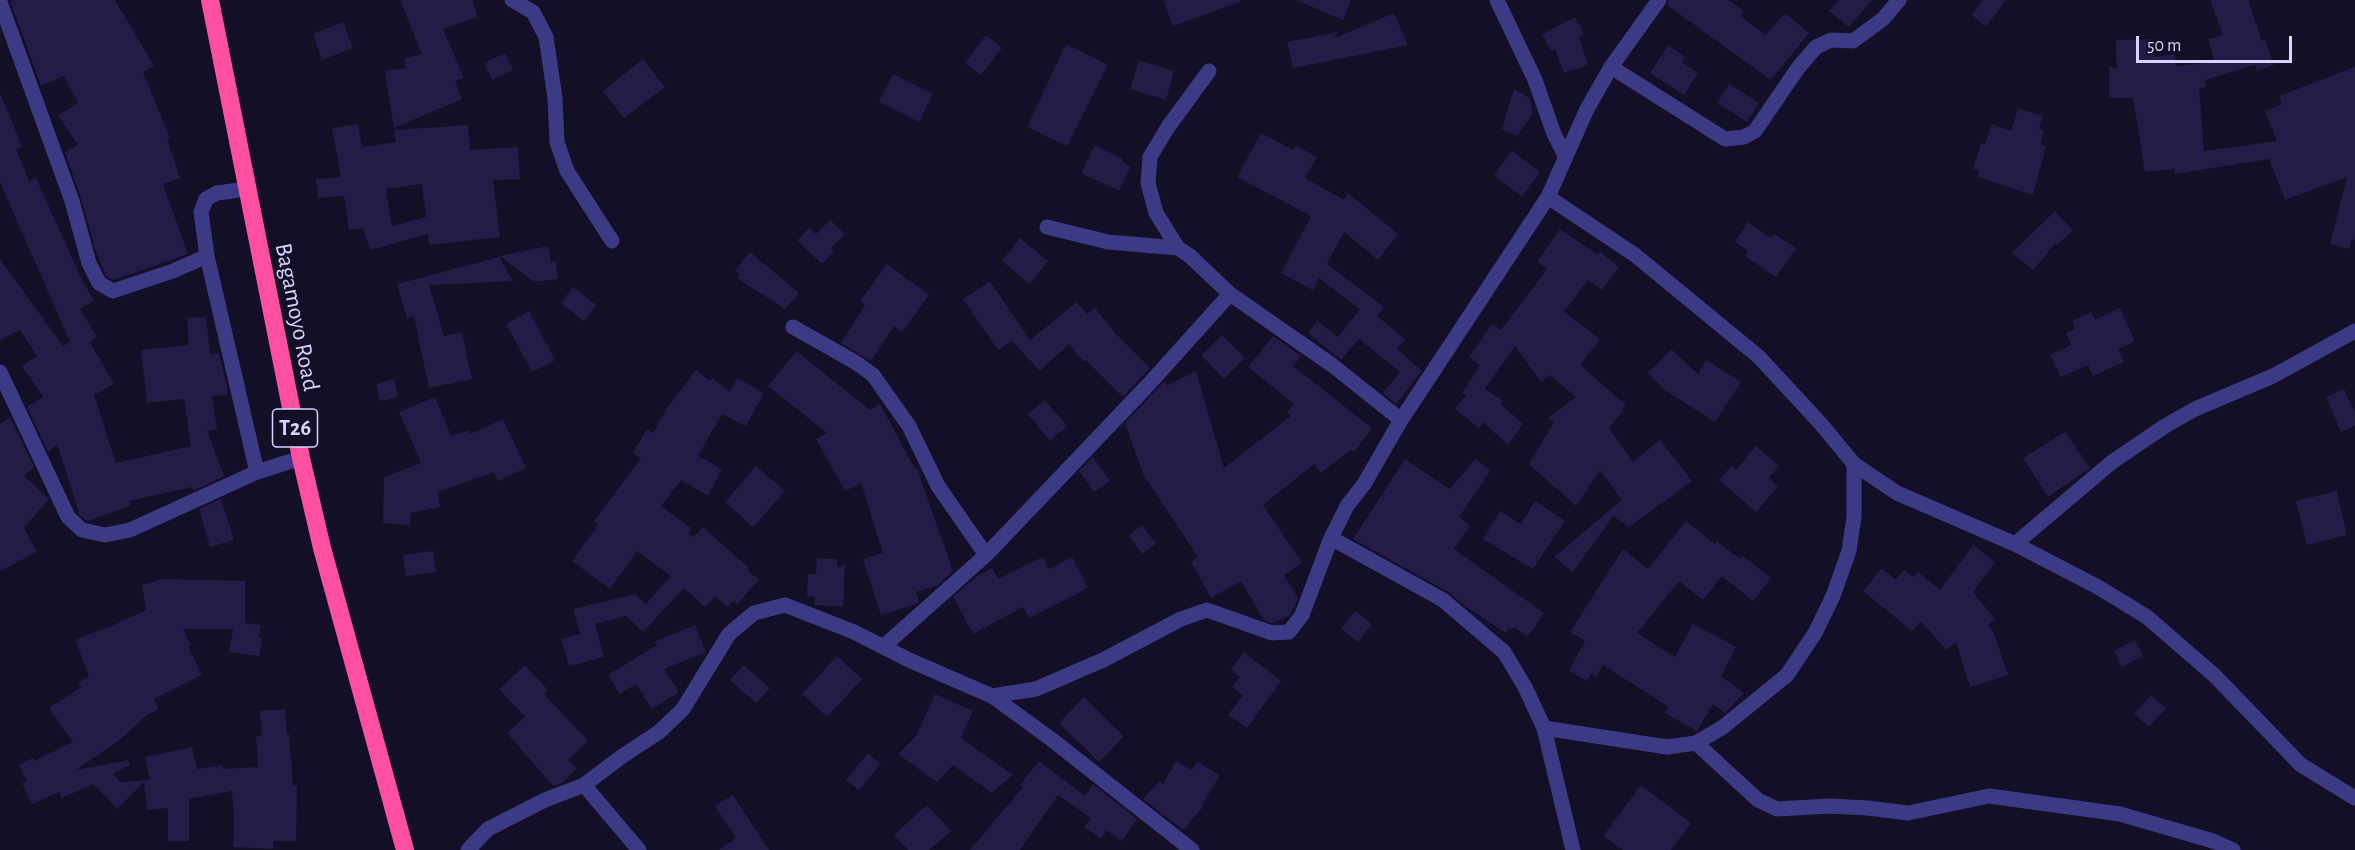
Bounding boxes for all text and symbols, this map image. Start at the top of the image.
scale bar [2139,24,2295,62]
text: 50 m [2147,37,2181,55]
street label: Bagamoyo Road [269,241,325,393]
road number: T26 [272,409,318,447]

